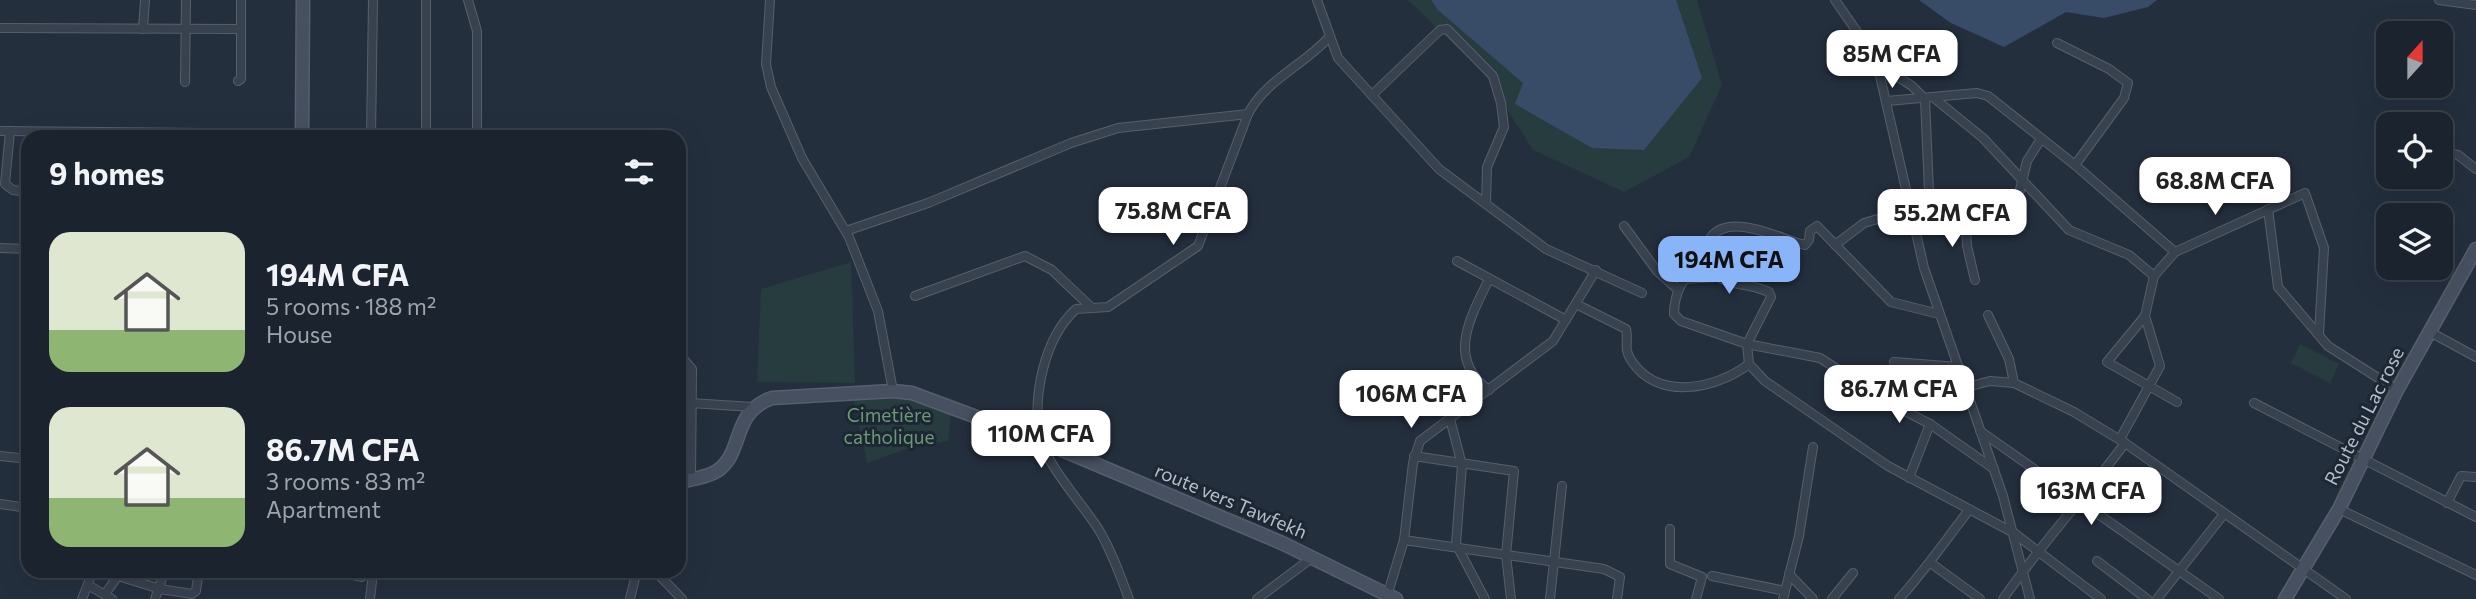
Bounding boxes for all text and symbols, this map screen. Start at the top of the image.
north arrow [2376,21,2454,98]
map controls [2376,21,2453,280]
pin: 85M CFA [1827,31,1957,90]
text: 85M CFA [1843,39,1941,67]
button: locate [2376,112,2453,189]
icon: filters [620,153,658,191]
text: 9 homes [49,154,164,191]
pin: 68.8M CFA [2135,158,2295,217]
text: 68.8M CFA [2155,166,2275,194]
pin: 75.8M CFA [1093,188,1253,247]
pin: 55.2M CFA [1872,190,2032,249]
text: 75.8M CFA [1115,196,1231,224]
text: 55.2M CFA [1894,198,2010,226]
button: layers [2376,203,2453,280]
pin: 194M CFA [1657,236,1801,296]
text: 194M CFA [1674,245,1784,273]
text: 194M CFA [266,255,409,292]
icon: home [105,260,189,344]
text: 5 rooms · 188 m² [266,292,436,320]
text: House [266,320,332,348]
street label: Route du Lac rose [2319,343,2408,489]
pin: 86.7M CFA [1819,366,1979,425]
pin: 106M CFA [1339,370,1483,430]
text: 86.7M CFA [1840,374,1958,402]
text: 106M CFA [1355,379,1467,407]
park label: Cimetière catholique [844,403,934,448]
pin: 110M CFA [969,410,1113,470]
text: 110M CFA [987,419,1095,447]
text: 86.7M CFA [266,430,420,467]
icon: home [105,435,189,519]
street label: route vers Tawfekh [1152,458,1311,543]
text: 3 rooms · 83 m² [266,467,425,495]
pin: 163M CFA [2019,468,2163,527]
text: 163M CFA [2036,476,2146,504]
text: Apartment [266,495,381,523]

